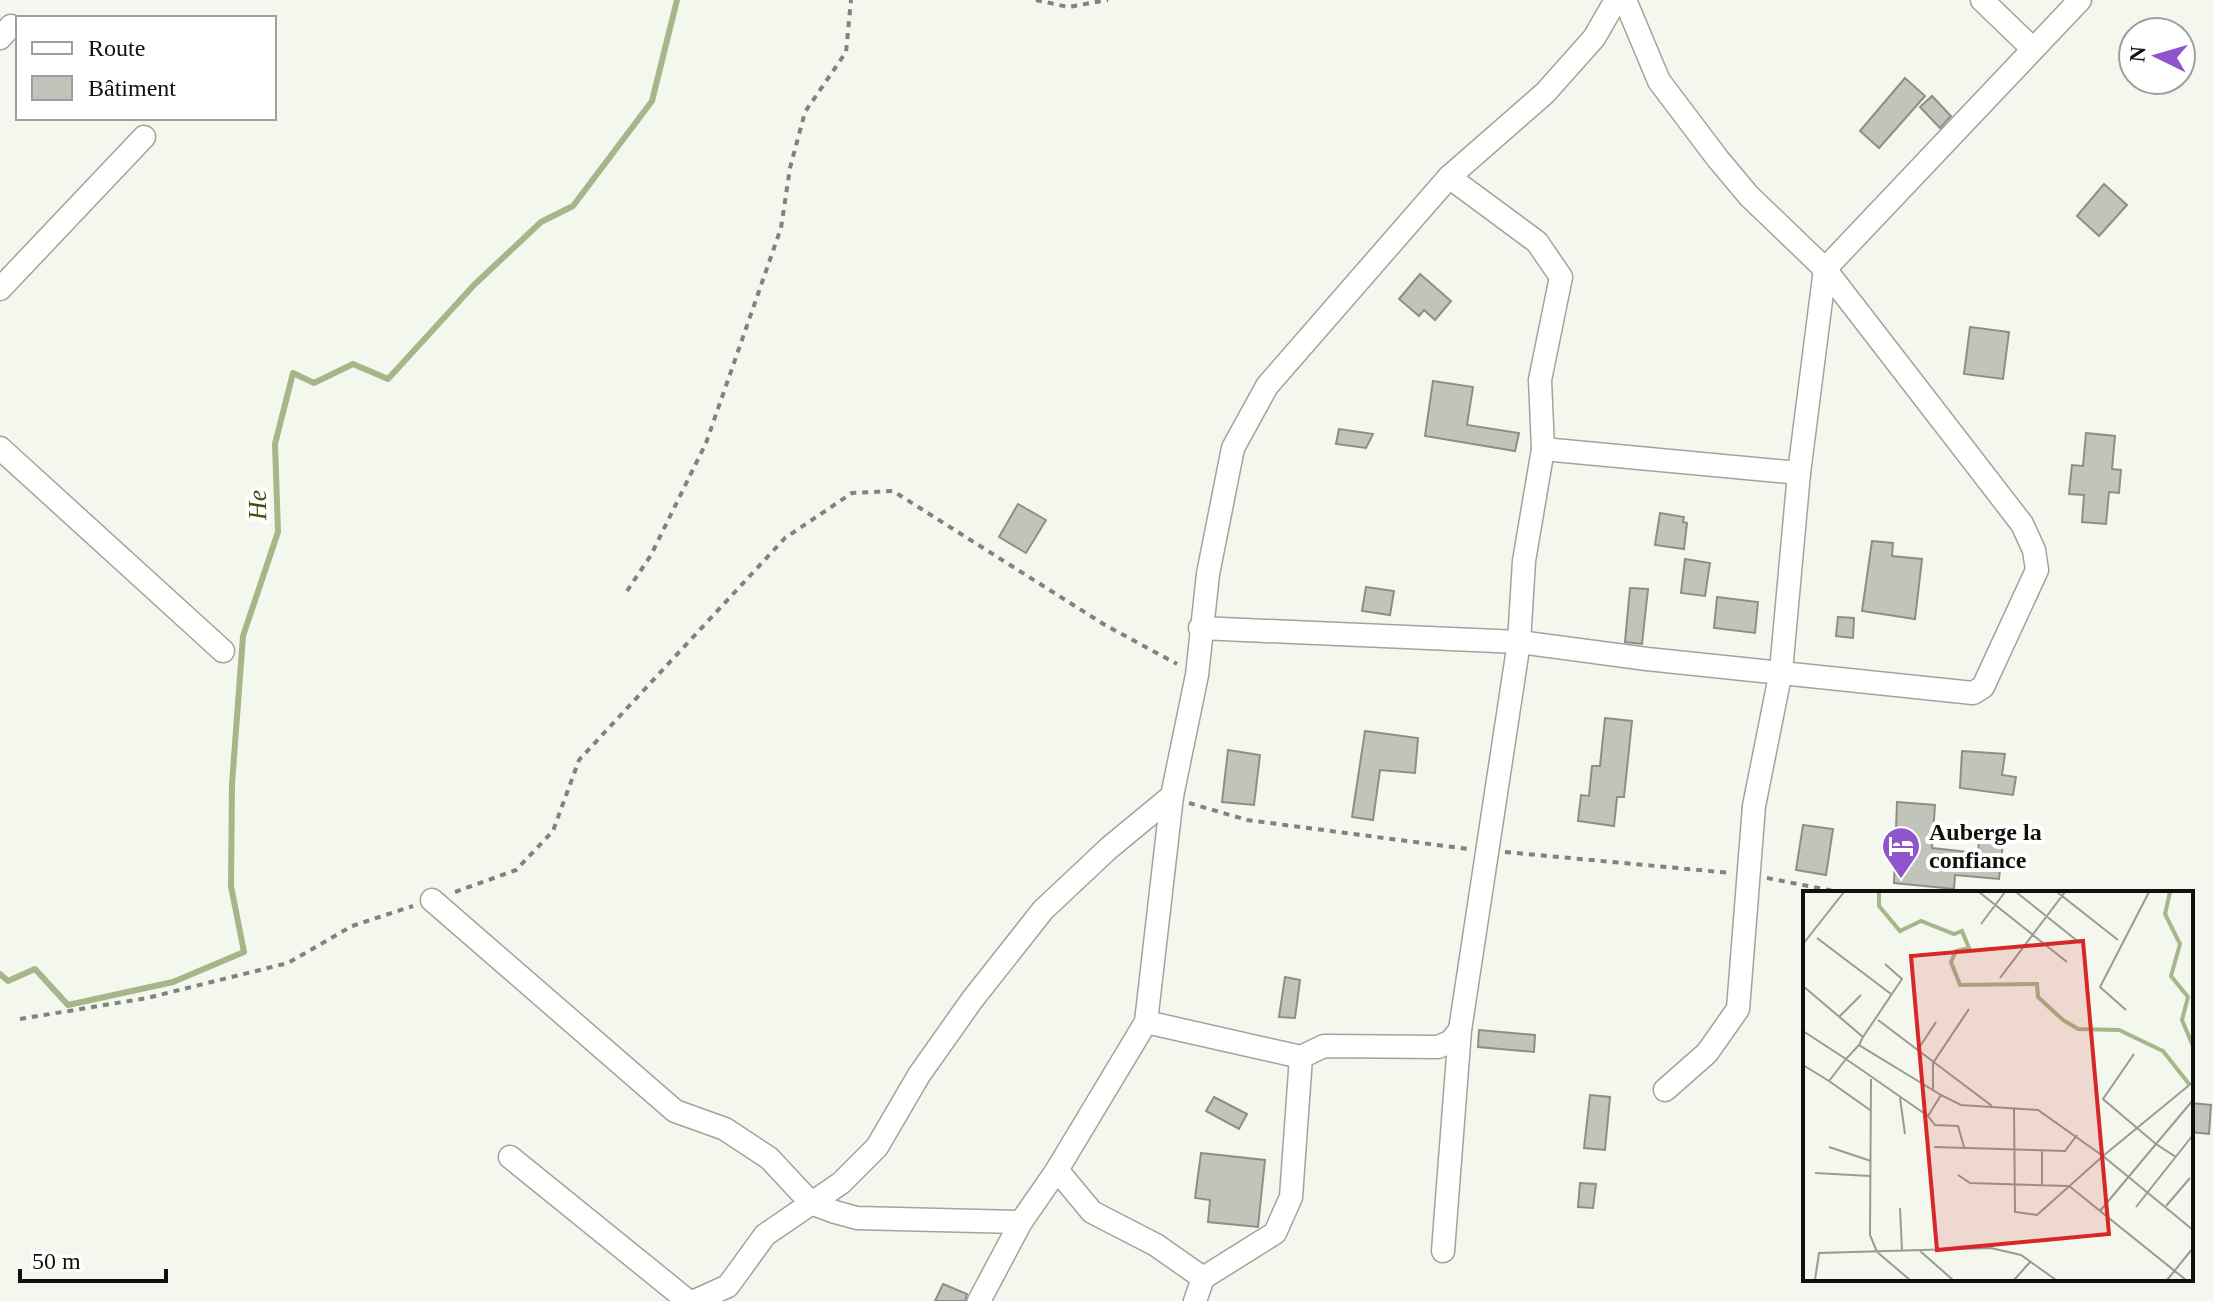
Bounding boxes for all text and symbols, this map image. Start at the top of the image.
legend [16,16,276,120]
north arrow [2117,16,2197,96]
text: Route [88,35,145,61]
text: N [2124,45,2151,63]
text: Bâtiment [88,75,176,101]
water label: He [243,490,272,521]
place label: Auberge la confiance [1929,819,2042,873]
hotel icon: Auberge la confiance [1880,825,1922,880]
inset map [1803,891,2193,1281]
scale bar [20,1233,166,1283]
text: 50 m [32,1248,81,1274]

